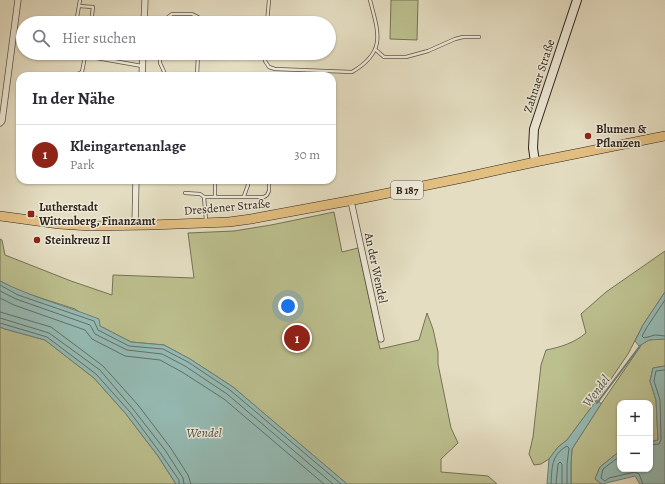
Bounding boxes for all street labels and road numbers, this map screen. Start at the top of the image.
street label: Zahnaer Straße [520,37,558,115]
road number: B 187 [391,181,423,199]
street label: Dresdener Straße [183,195,271,219]
street label: An der Wendel [361,230,391,305]

